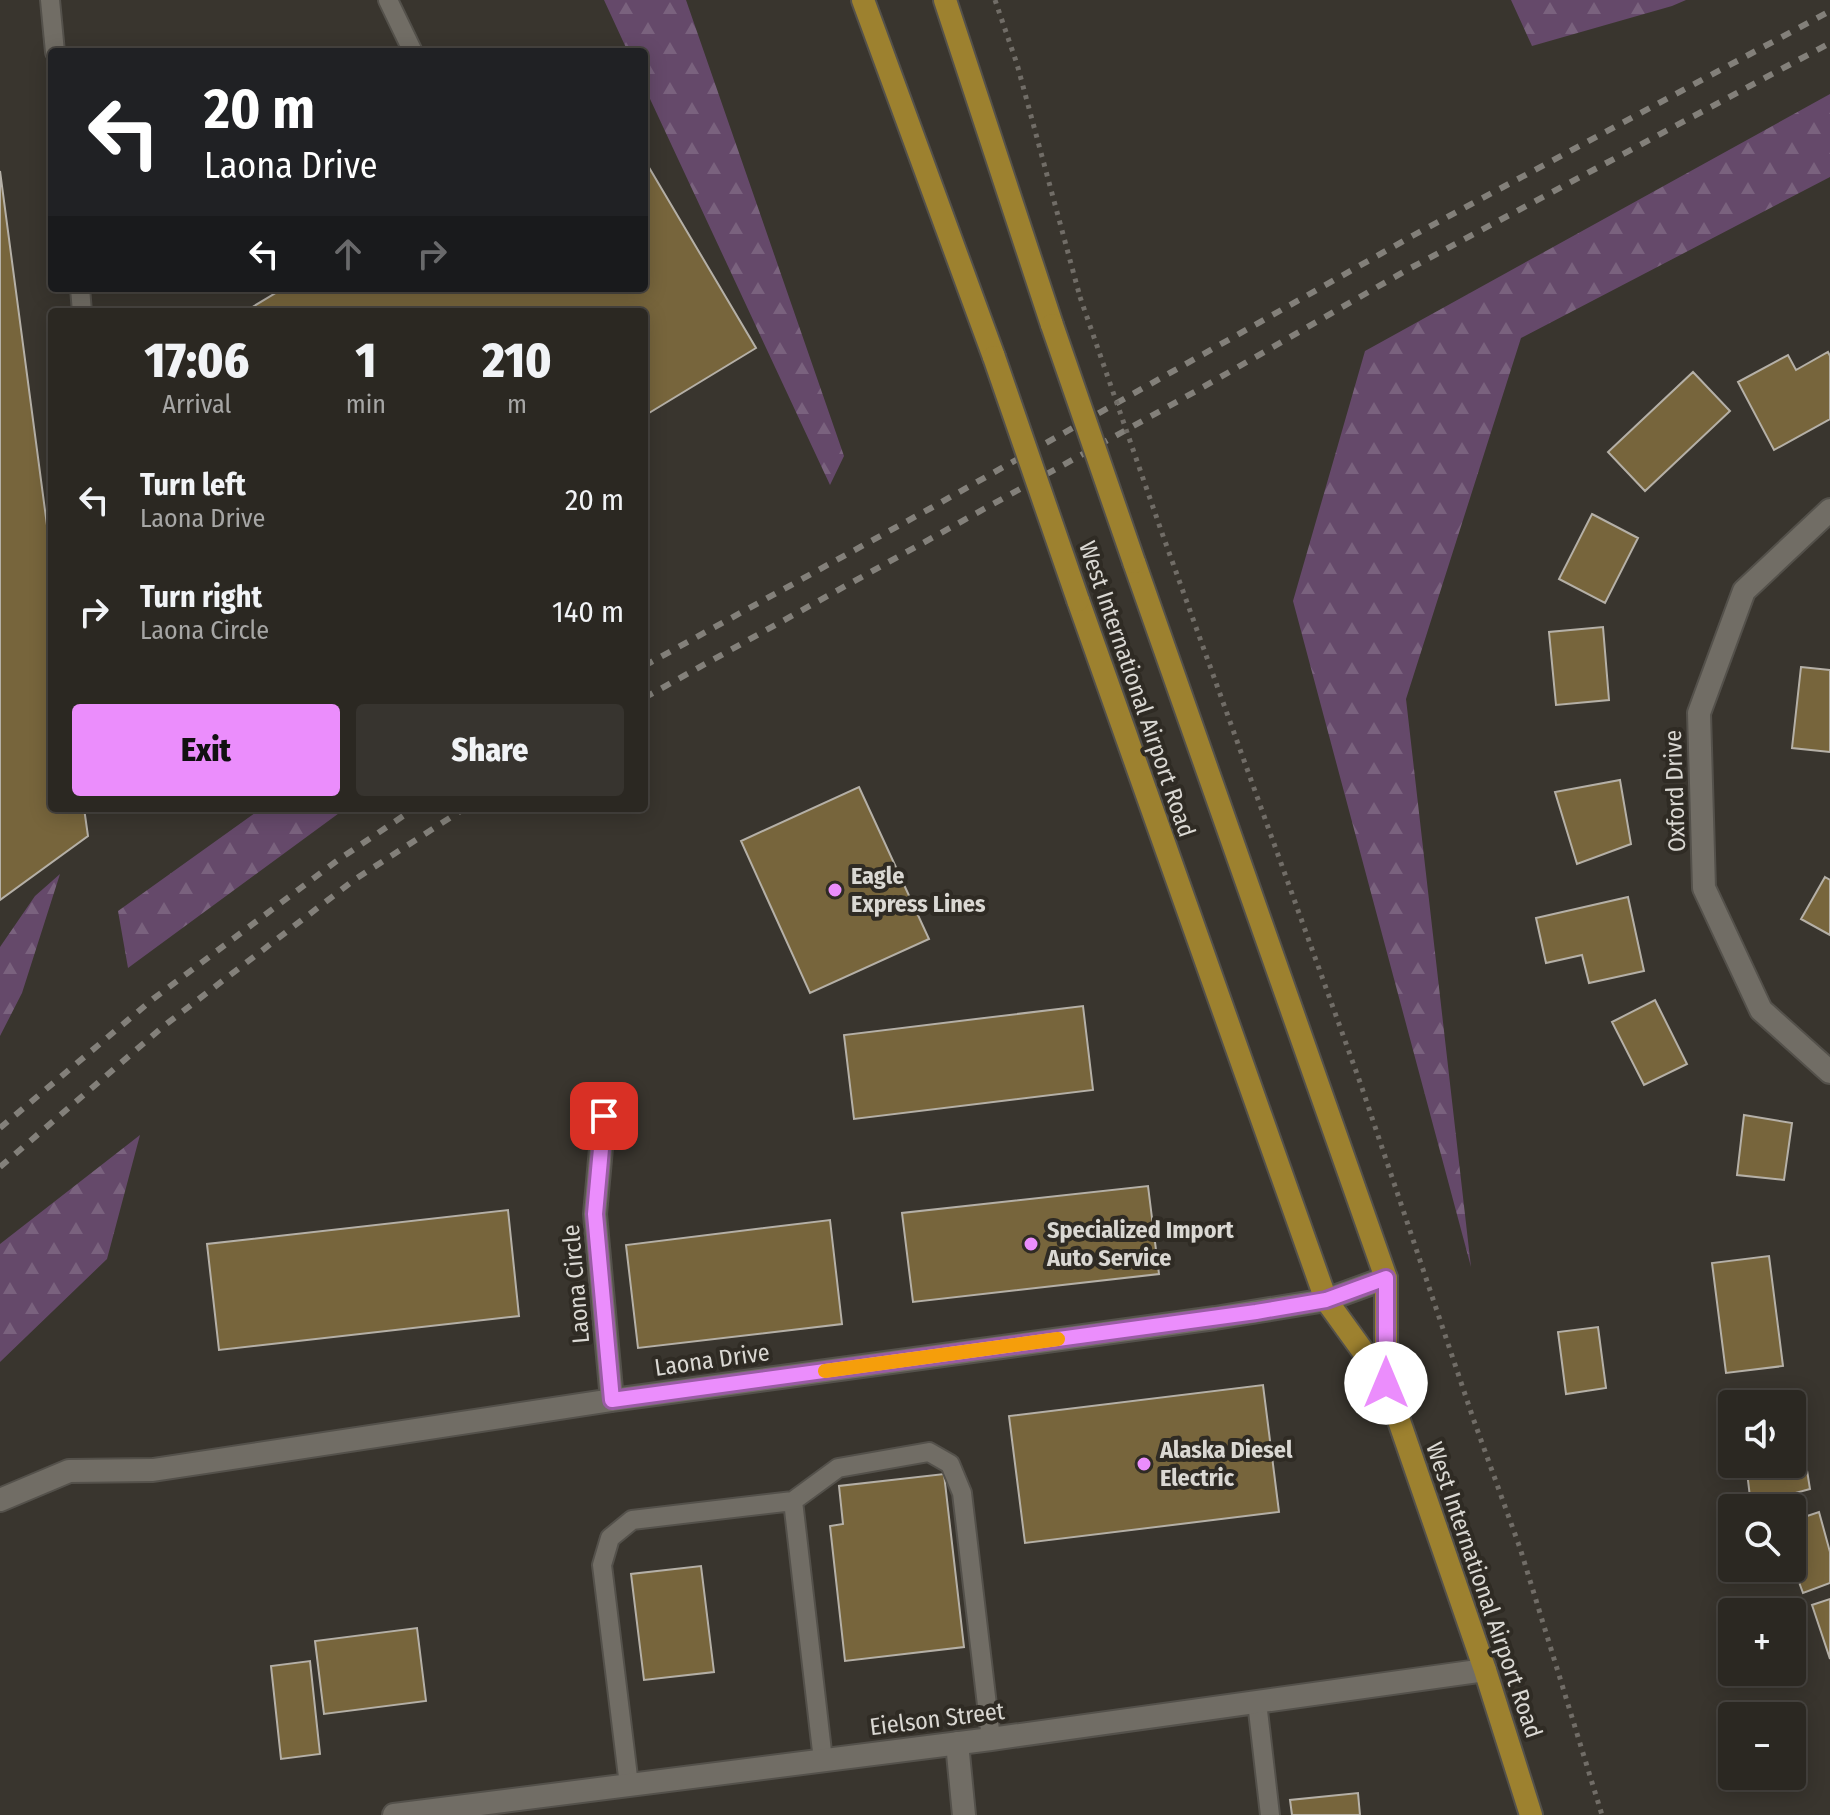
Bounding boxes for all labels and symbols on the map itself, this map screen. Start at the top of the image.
street label: West International Airport Road [1073,537,1201,841]
street label: Oxford Drive [1659,730,1691,852]
place label: Eagle Express Lines [851,862,986,918]
marker: Eagle Express Lines [826,881,844,899]
pin [570,1082,638,1150]
place label: Specialized Import Auto Service [1046,1216,1234,1272]
street label: Laona Circle [557,1223,595,1345]
marker: Specialized Import Auto Service [1022,1235,1040,1253]
street label: Laona Drive [653,1338,771,1382]
position arrow [1344,1341,1428,1425]
place label: Alaska Diesel Electric [1159,1436,1293,1492]
street label: West International Airport Road [1420,1438,1548,1742]
marker: Alaska Diesel Electric [1135,1455,1153,1473]
street label: Eielson Street [868,1697,1006,1741]

